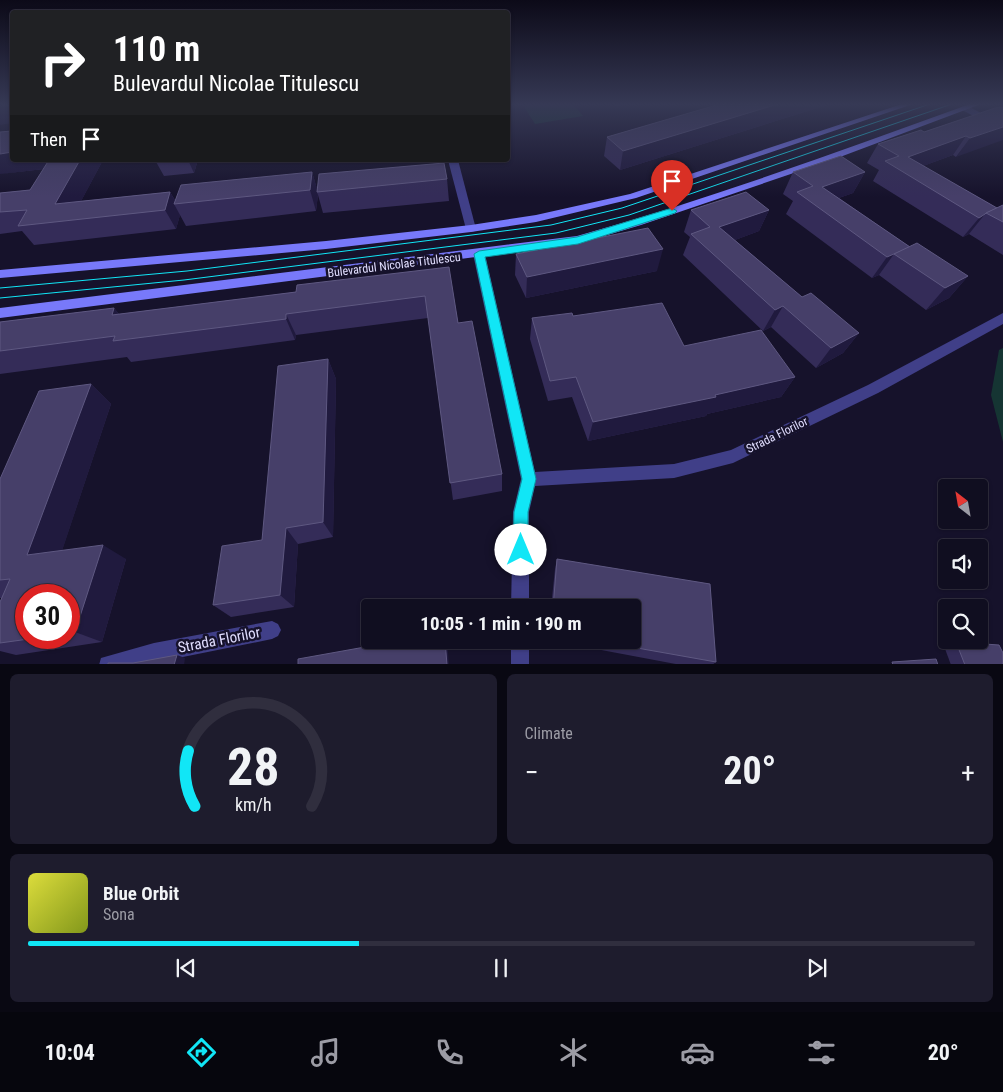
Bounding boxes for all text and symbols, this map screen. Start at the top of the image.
text: 110 m [113,29,200,70]
icon: right [30,30,95,95]
text: Bulevardul Nicolae Titulescu [113,71,359,96]
icon: arrive [77,125,105,153]
text: Then [30,128,67,151]
pin [651,160,693,211]
icon: arrive [658,167,686,195]
street label: Bulevardul Nicolae Titulescu [327,250,462,280]
street label: Strada Florilor [744,414,810,456]
north arrow [938,479,988,529]
map controls [938,479,988,649]
position arrow [494,523,546,575]
button: sound [938,539,988,589]
speed limit sign: 30 [15,584,80,649]
button: search [938,599,988,649]
text: 10:05 · 1 min · 190 m [420,612,582,635]
street label: Strada Florilor [176,623,262,657]
text: Climate [525,724,573,743]
text: 28 [227,737,280,798]
text: 20° [723,749,776,793]
text: − [525,756,539,789]
text: + [961,756,975,789]
text: km/h [235,794,272,815]
text: Blue Orbit [103,882,179,905]
text: Sona [103,905,135,924]
icon: previous [172,954,200,982]
icon: pause [487,954,515,982]
icon: next [803,954,831,982]
icon: directions [184,1035,219,1070]
icon: music [308,1035,343,1070]
icon: phone [432,1035,467,1070]
icon: climate [556,1035,591,1070]
icon: car [680,1035,715,1070]
icon: filters [804,1035,839,1070]
text: 10:04 [44,1040,95,1065]
text: 20° [928,1040,958,1065]

